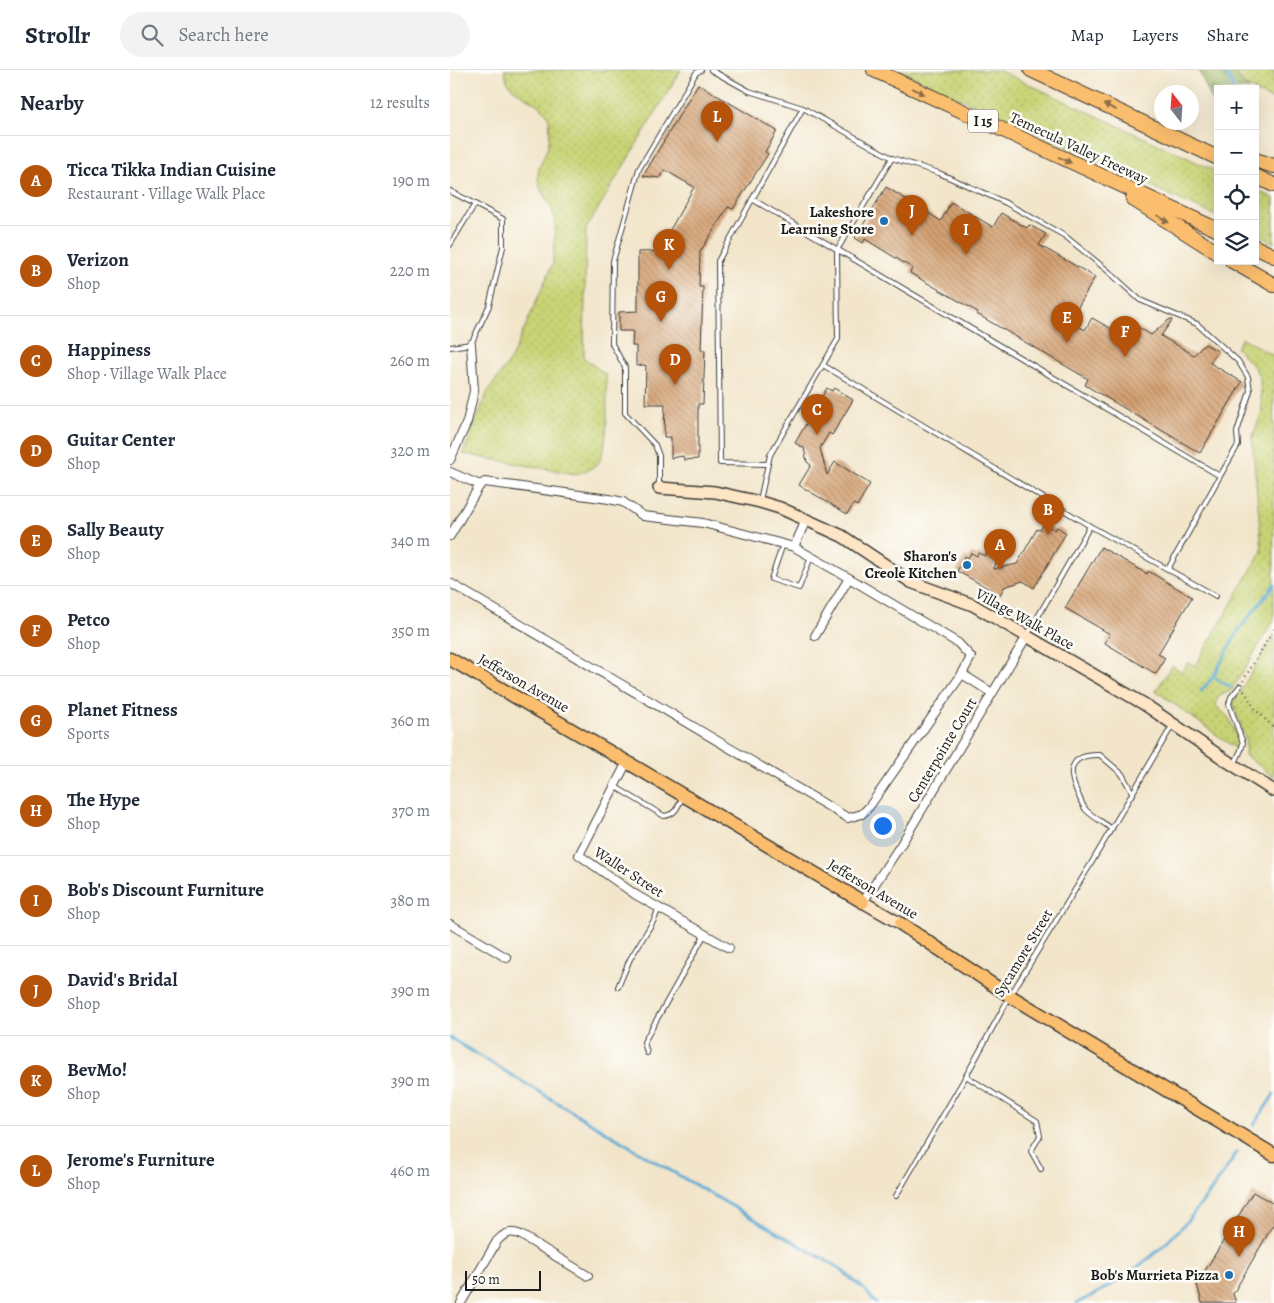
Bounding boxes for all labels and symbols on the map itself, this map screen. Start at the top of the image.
north arrow [1154,85,1199,130]
one-way arrow [911,87,925,95]
pin: L [701,101,733,142]
one-way arrow [1103,103,1117,111]
street label: Temecula Valley Freeway [1007,107,1152,189]
road number: I 15 [968,110,998,132]
one-way arrow [1058,156,1072,164]
pin: J [896,195,928,236]
place label: Lakeshore Learning Store [780,202,874,239]
pin: I [950,214,982,255]
one-way arrow [1156,214,1170,223]
marker: Lakeshore Learning Store [878,215,890,227]
pin: K [653,229,685,270]
pin: G [645,281,677,322]
pin: E [1051,302,1083,343]
pin: F [1109,316,1141,357]
pin: D [659,344,691,385]
pin: C [801,394,833,435]
pin: B [1032,494,1064,535]
pin: A [984,529,1016,570]
place label: Sharon's Creole Kitchen [865,546,958,583]
marker: Sharon's Creole Kitchen [961,559,973,571]
street label: Village Walk Place [971,583,1078,655]
street label: Jefferson Avenue [475,649,573,717]
street label: Centerpointe Court [903,694,981,806]
your location [870,813,896,839]
street label: Waller Street [589,841,668,902]
street label: Jefferson Avenue [824,854,922,924]
street label: Sycamore Street [989,905,1057,1001]
pin: H [1223,1216,1255,1257]
place label: Bob's Murrieta Pizza [1090,1265,1220,1285]
scale bar [465,1268,541,1291]
marker: Bob's Murrieta Pizza [1223,1269,1235,1281]

